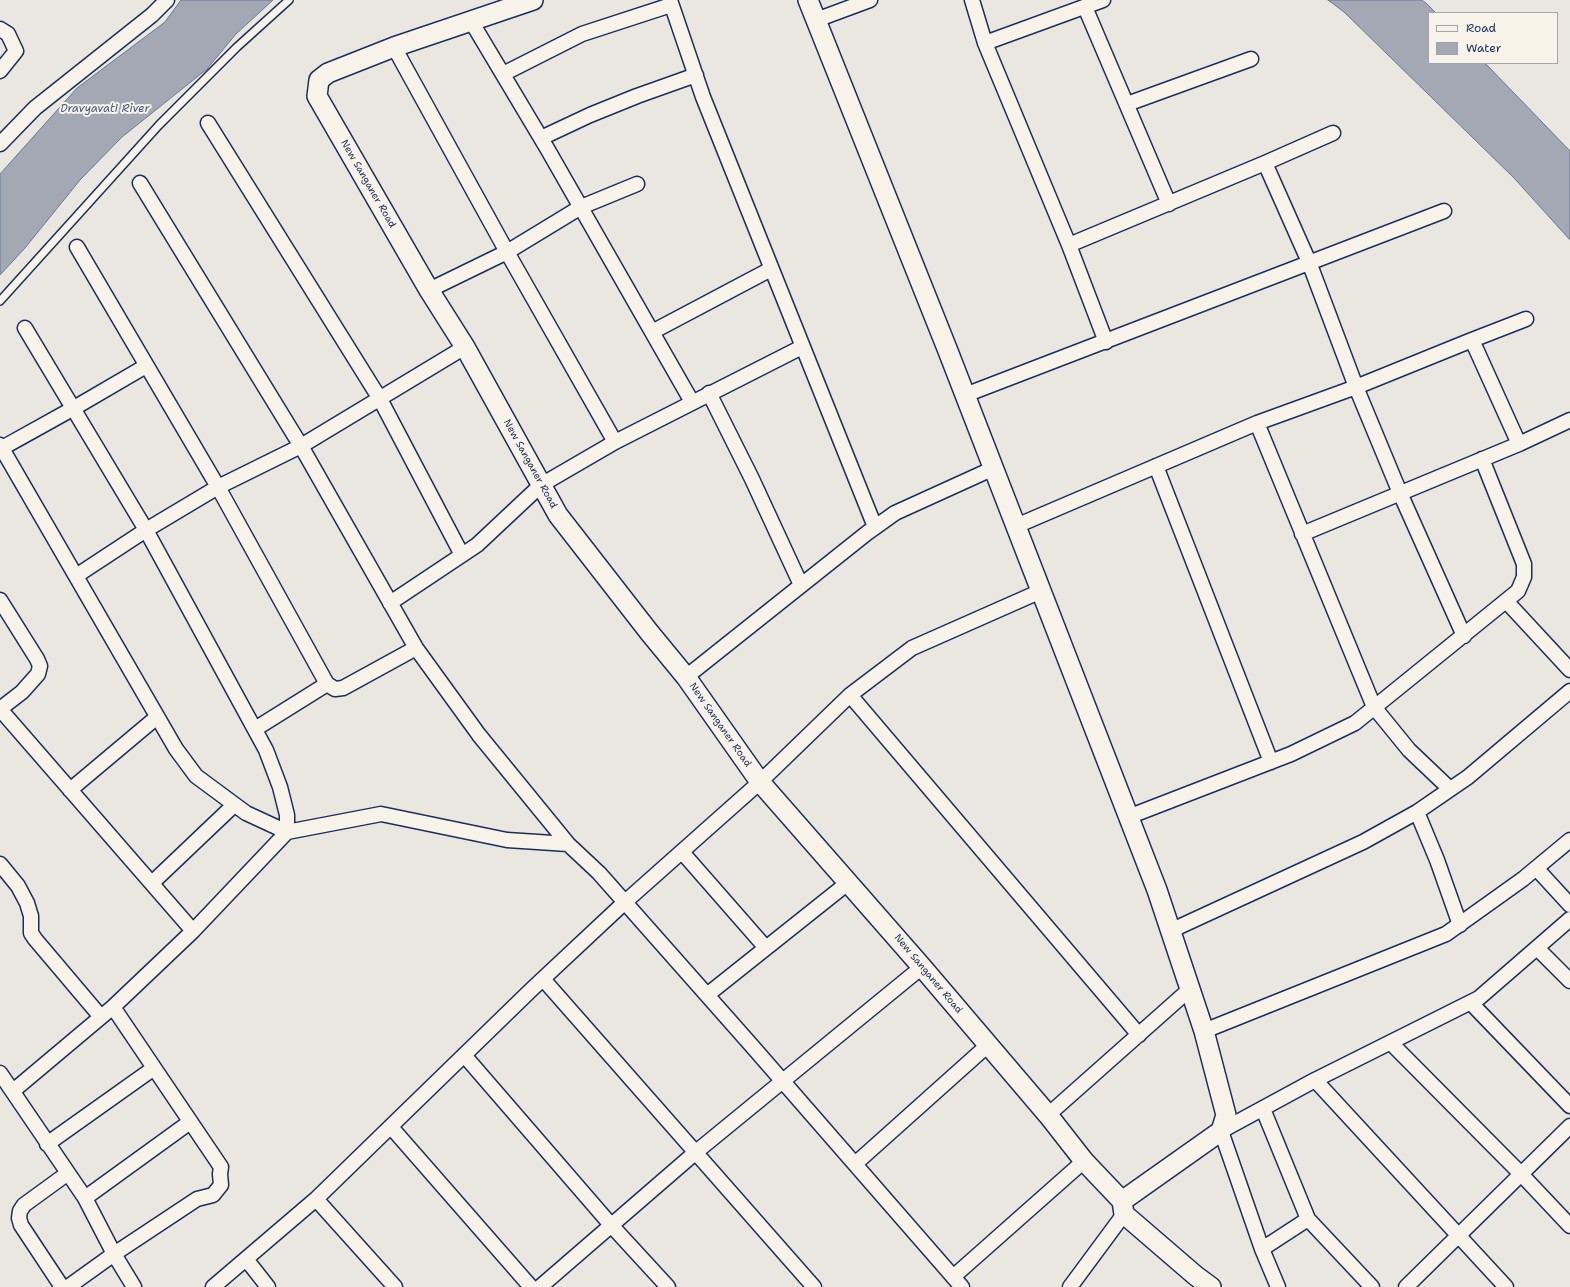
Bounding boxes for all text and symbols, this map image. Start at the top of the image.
legend [1428,12,1558,64]
text: Road [1466,20,1496,36]
text: Water [1466,40,1501,56]
water label: Dravyavati River [60,102,150,116]
street label: New Sanganer Road [338,138,398,230]
street label: New Sanganer Road [501,417,559,511]
street label: New Sanganer Road [686,681,754,769]
street label: New Sanganer Road [891,932,965,1016]

